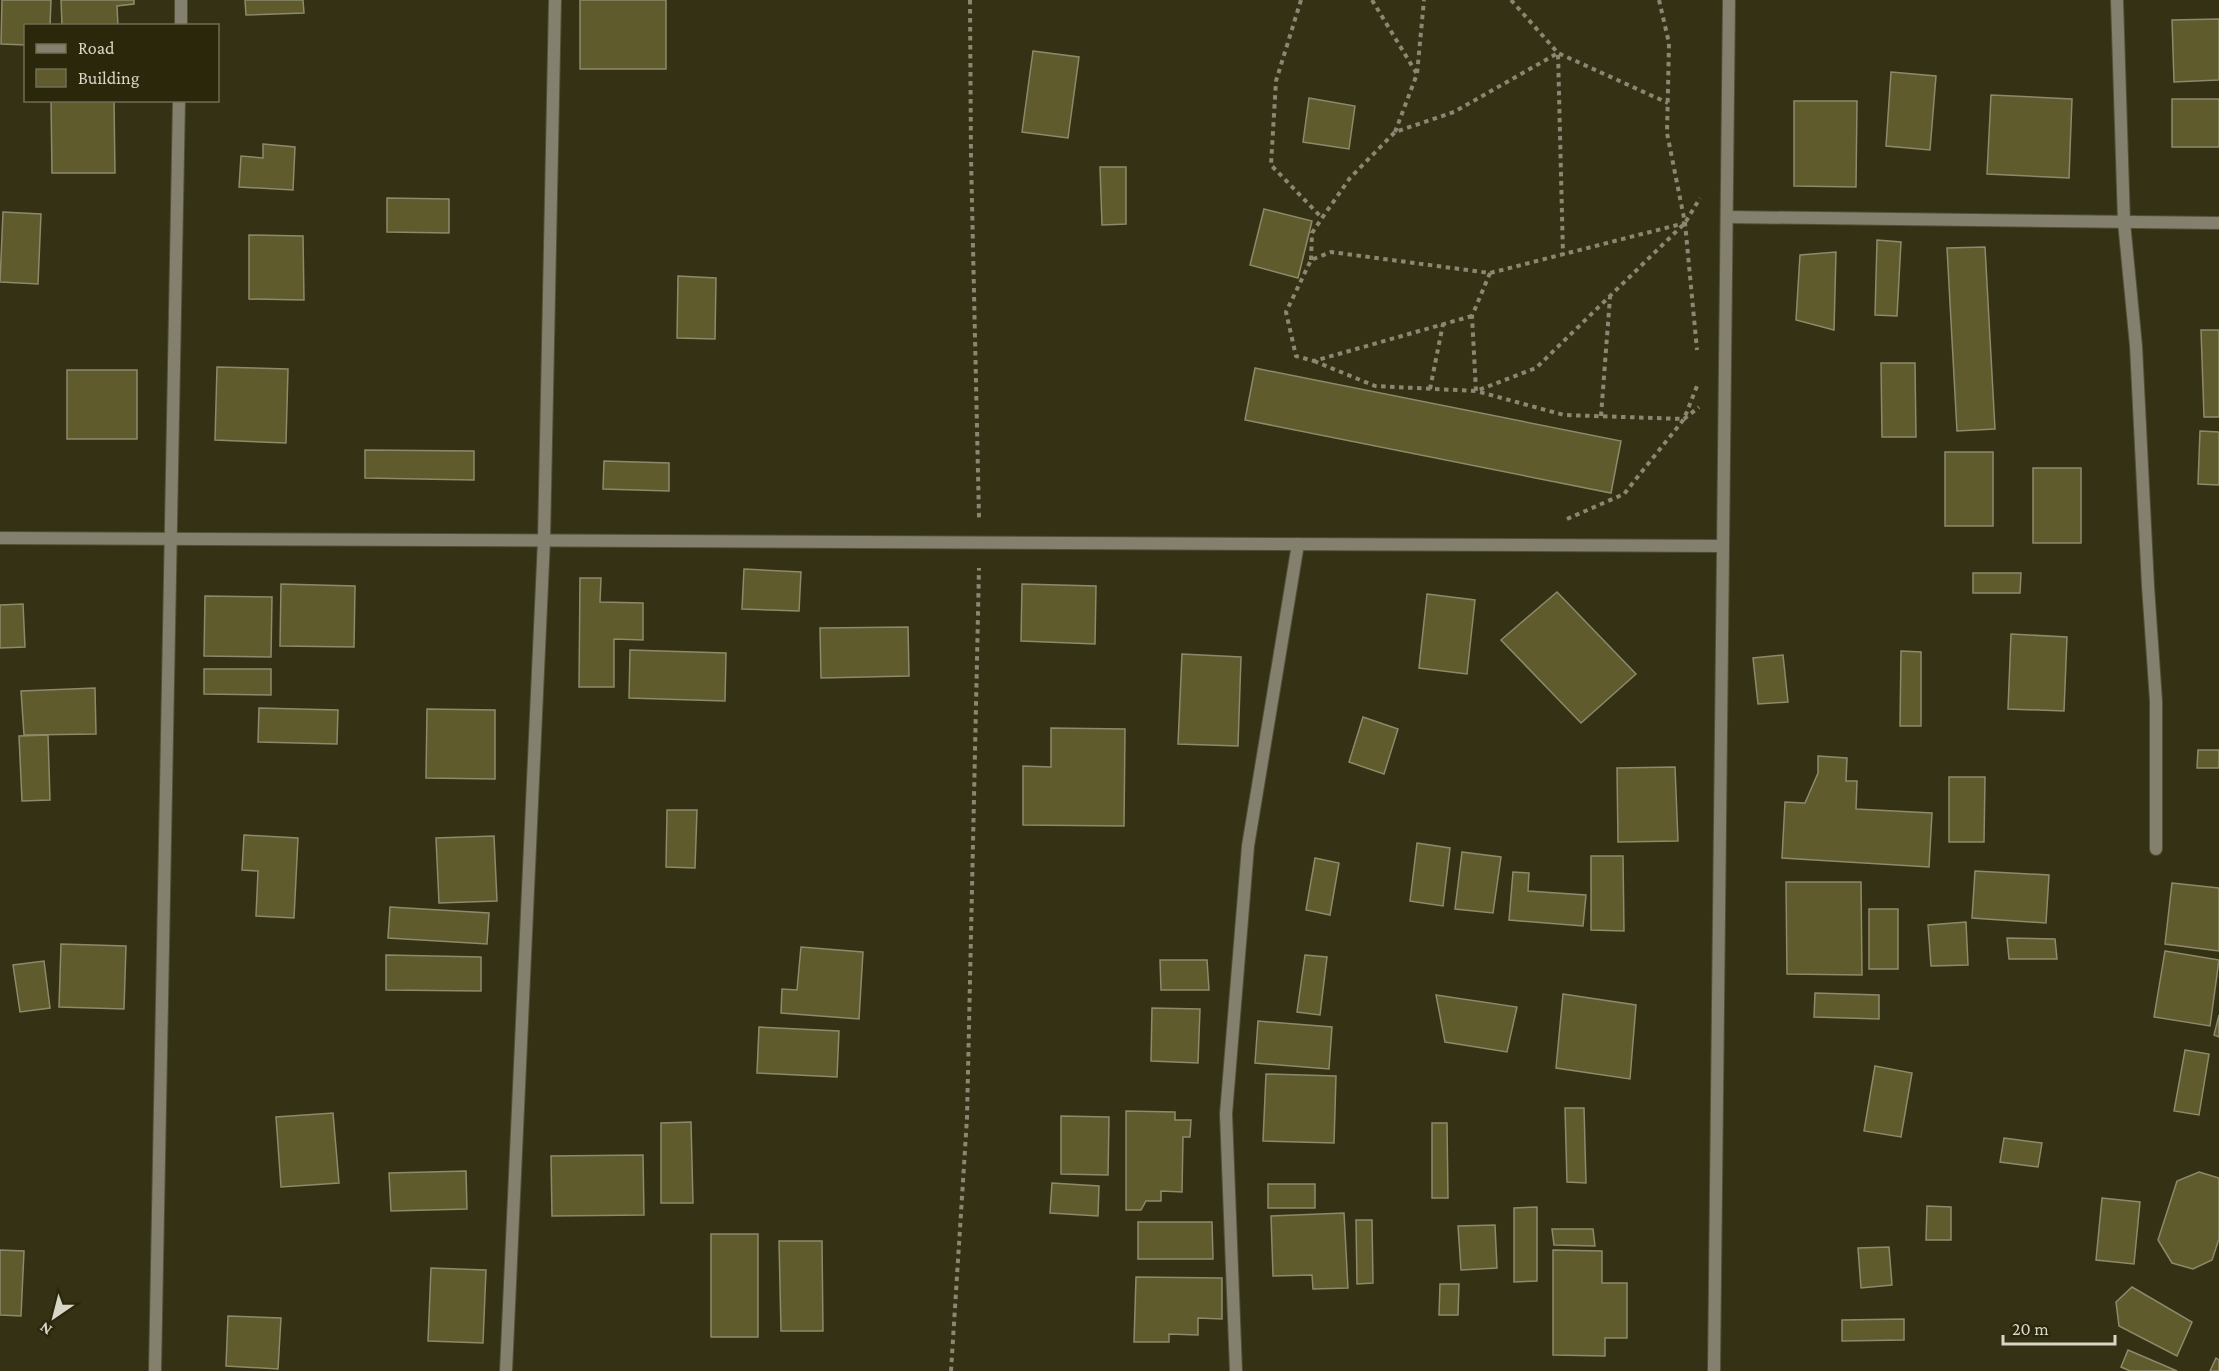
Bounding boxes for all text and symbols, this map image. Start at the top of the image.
legend [24,24,219,102]
text: Road [78,38,115,58]
text: Building [78,68,140,88]
north arrow [24,1287,84,1347]
scale bar [2003,1308,2116,1346]
text: N [36,1319,55,1339]
text: 20 m [2012,1319,2049,1339]

